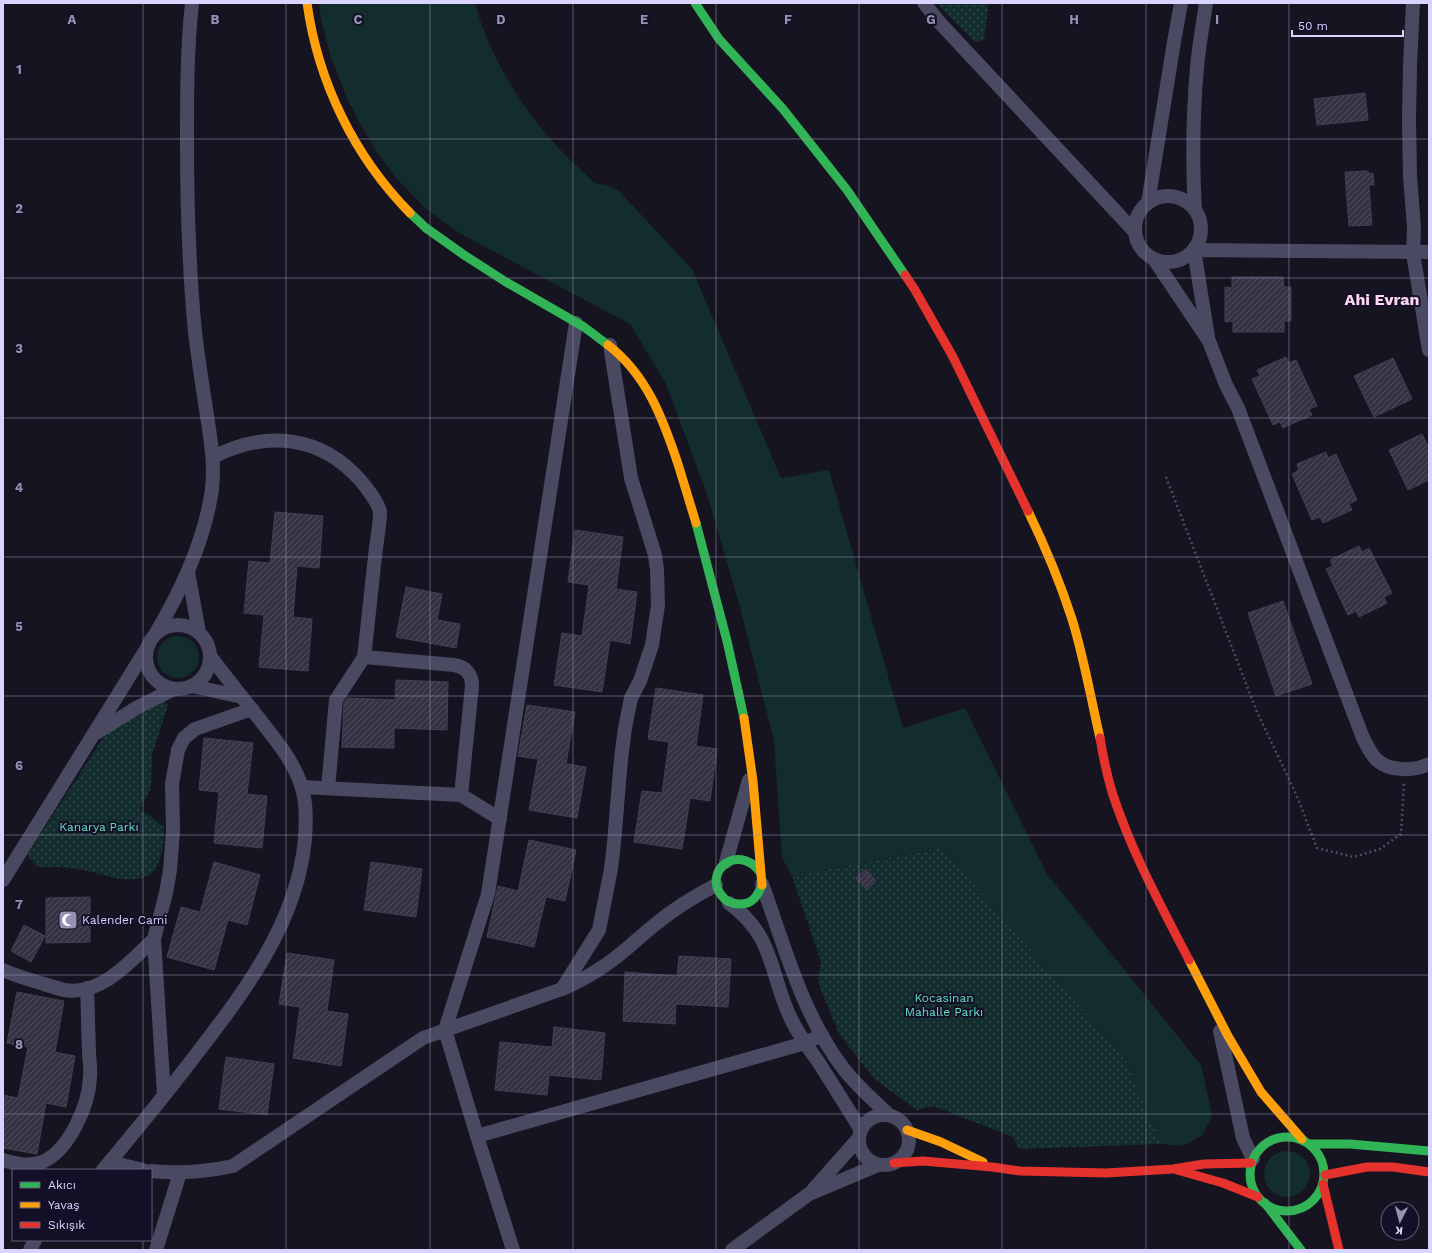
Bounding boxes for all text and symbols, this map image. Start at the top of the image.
text: A [68,12,77,27]
text: B [211,12,220,27]
text: C [354,12,363,27]
text: D [496,12,506,27]
text: E [640,12,648,27]
text: F [784,12,792,27]
text: G [926,12,936,27]
text: H [1069,12,1079,27]
text: I [1215,12,1219,27]
scale bar [1292,12,1403,38]
text: 50 m [1298,19,1328,33]
text: 1 [16,62,22,77]
text: 2 [15,201,23,216]
district label: Ahi Evran [1345,290,1419,309]
text: 3 [15,341,23,356]
text: 4 [15,480,24,495]
text: 5 [15,619,23,634]
text: 6 [15,758,23,773]
park label: Kanarya Parkı [59,820,139,834]
text: 7 [15,897,23,912]
mosque icon: Kalender Cami [57,909,79,931]
place label: Kalender Cami [82,913,167,927]
park label: Kocasinan Mahalle Parkı [905,991,983,1019]
text: 8 [15,1037,23,1052]
legend [12,1169,152,1241]
text: Akıcı [48,1178,76,1192]
text: Yavaş [48,1198,80,1212]
north arrow [1380,1201,1420,1241]
text: Sıkışık [48,1218,85,1232]
text: K [1394,1224,1403,1237]

